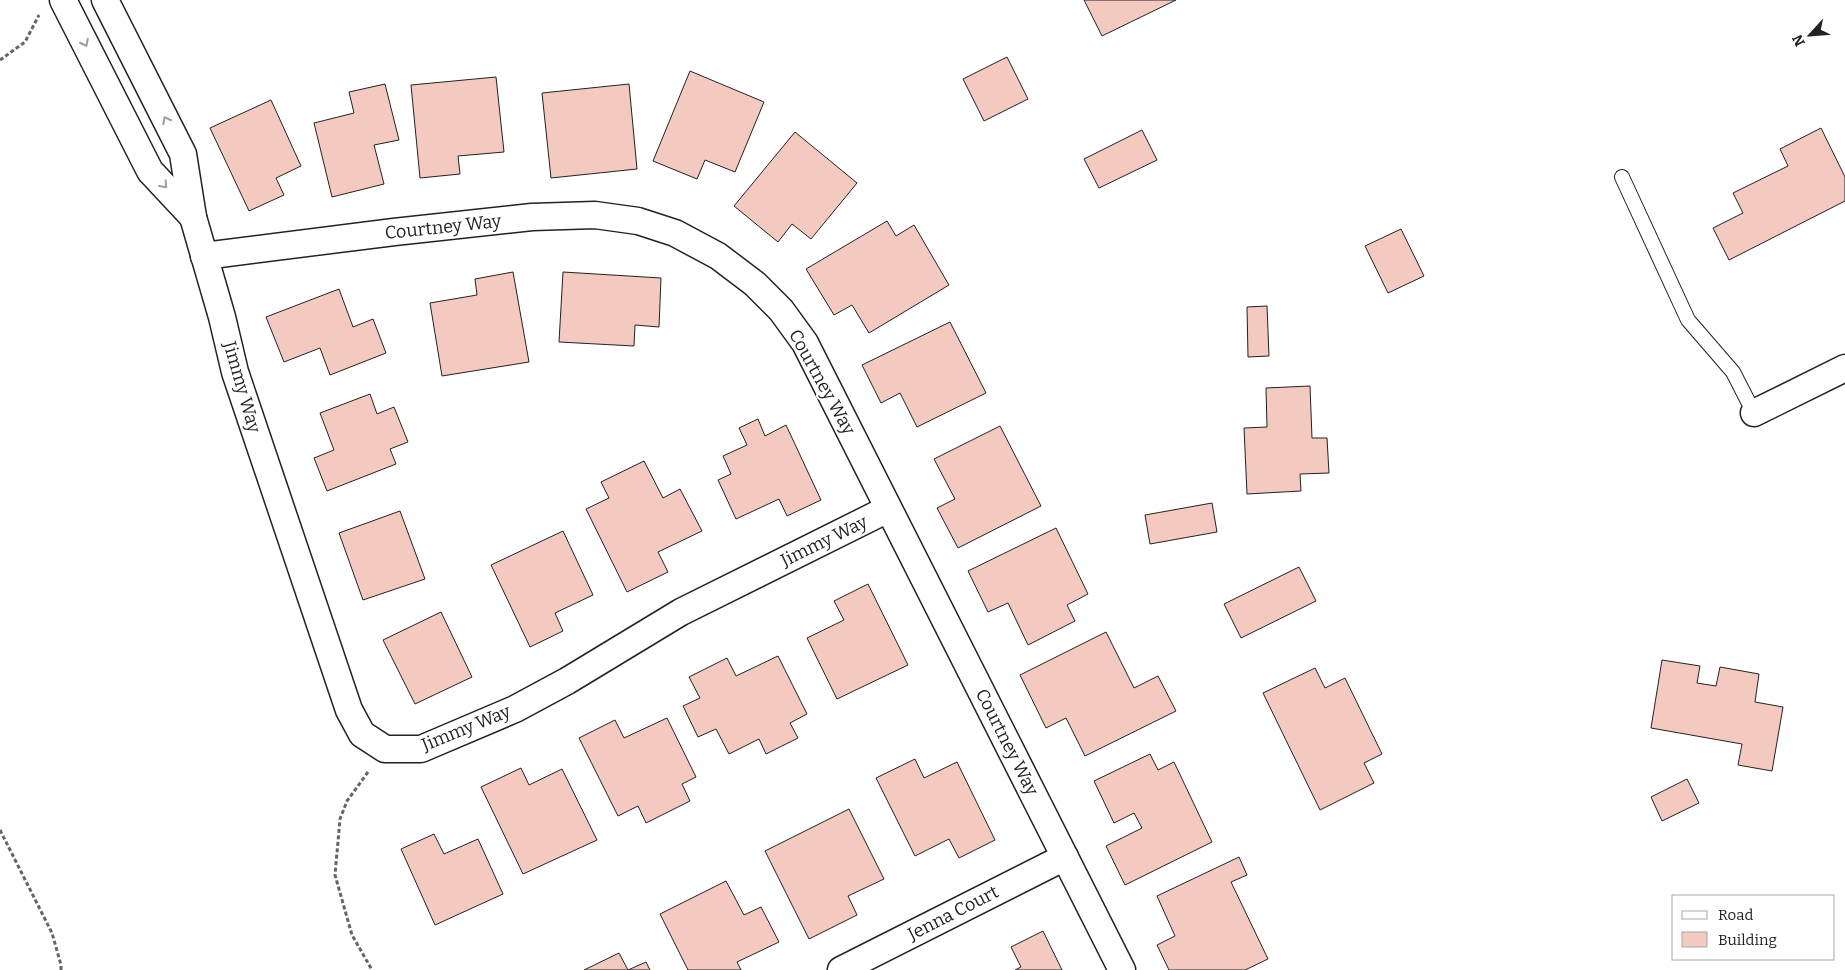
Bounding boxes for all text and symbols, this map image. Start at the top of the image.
north arrow [1785,10,1835,60]
text: N [1789,32,1809,49]
one-way arrow [79,38,89,47]
one-way arrow [162,117,172,126]
one-way arrow [158,180,167,189]
street label: Courtney Way [384,210,503,244]
street label: Courtney Way [784,326,860,439]
street label: Jimmy Way [218,338,266,436]
street label: Jimmy Way [776,510,871,572]
street label: Courtney Way [971,685,1044,799]
street label: Jimmy Way [417,700,514,756]
street label: Jenna Court [903,881,1002,946]
legend [1672,895,1835,960]
text: Road [1718,906,1753,924]
text: Building [1718,931,1777,949]

